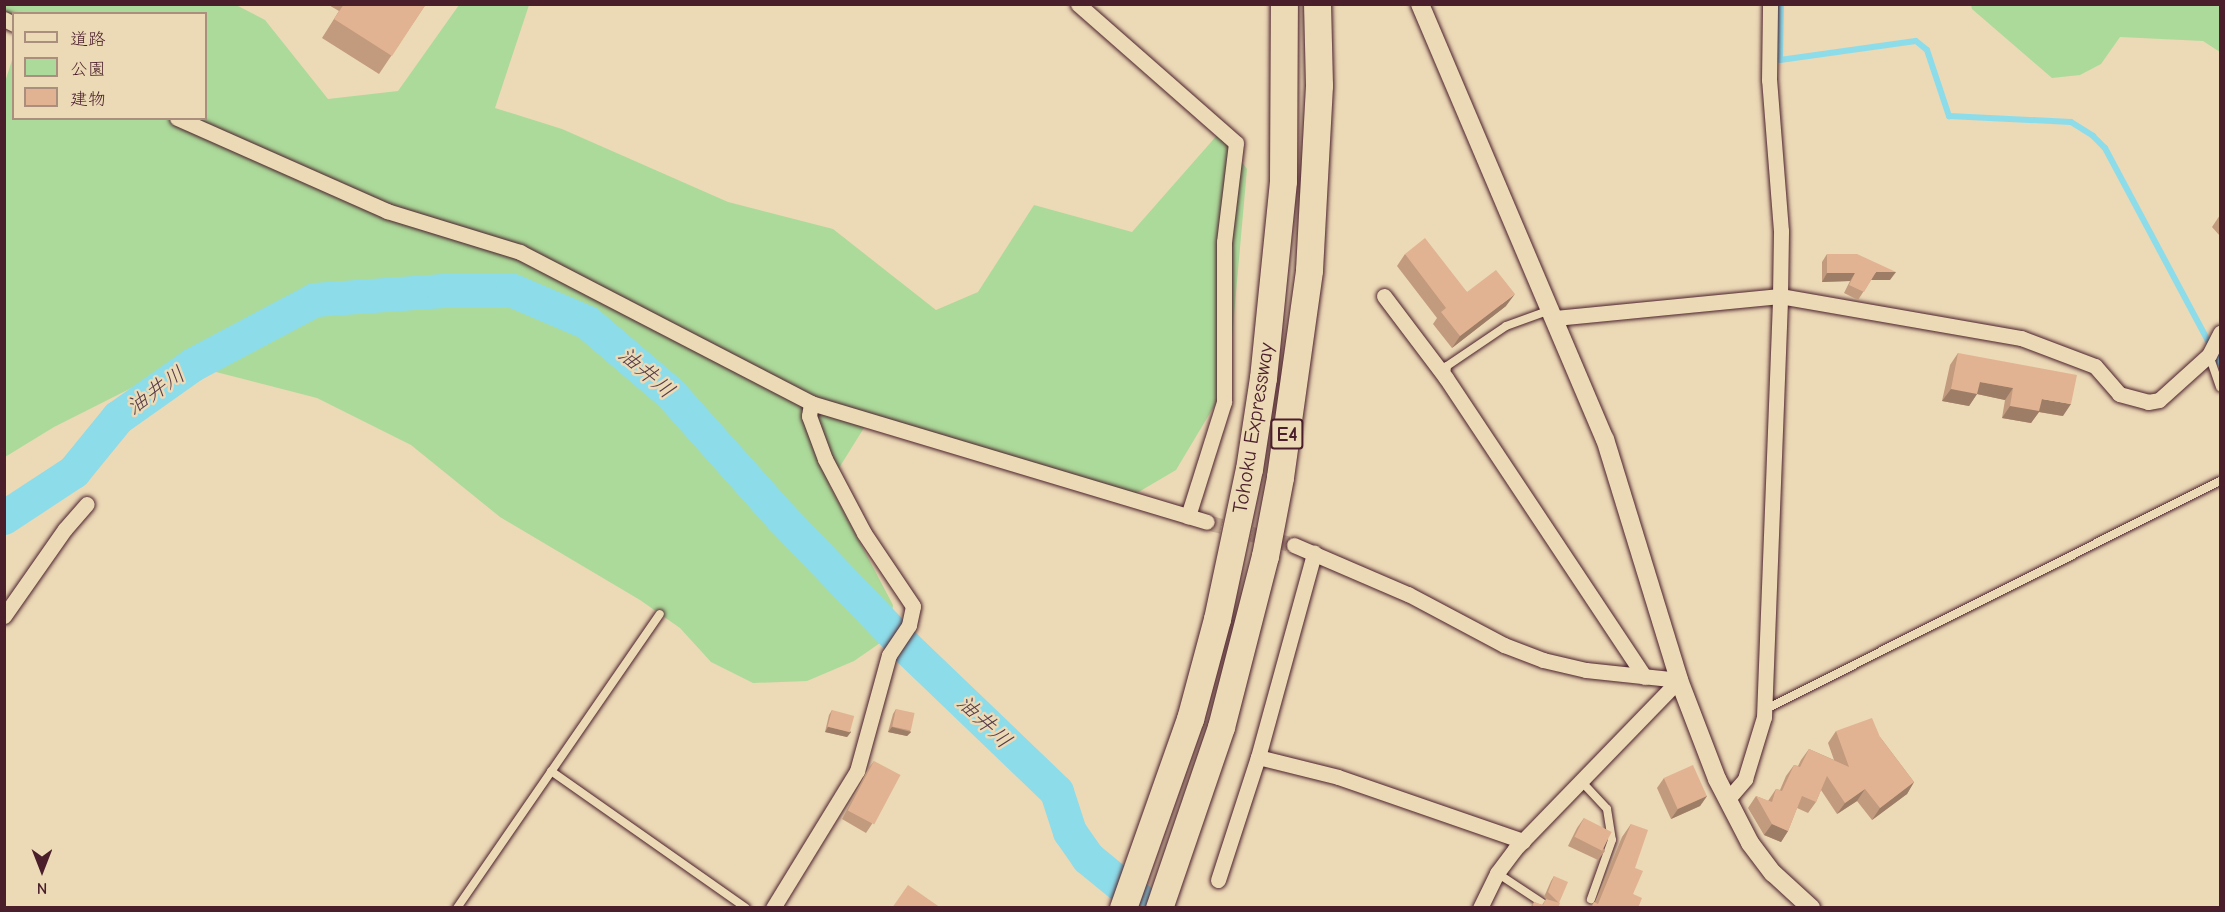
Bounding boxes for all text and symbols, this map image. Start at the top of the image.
legend [12,12,207,120]
text: 道路 [70,29,106,50]
text: 公園 [70,59,106,80]
text: 建物 [70,89,106,110]
water label: 油井川 [612,341,680,405]
street label: Tohoku Expressway [1227,341,1279,515]
water label: 油井川 [121,361,191,421]
road number: E4 [1269,417,1305,451]
water label: 油井川 [951,690,1017,754]
north arrow [12,840,72,900]
text: N [37,879,47,897]

